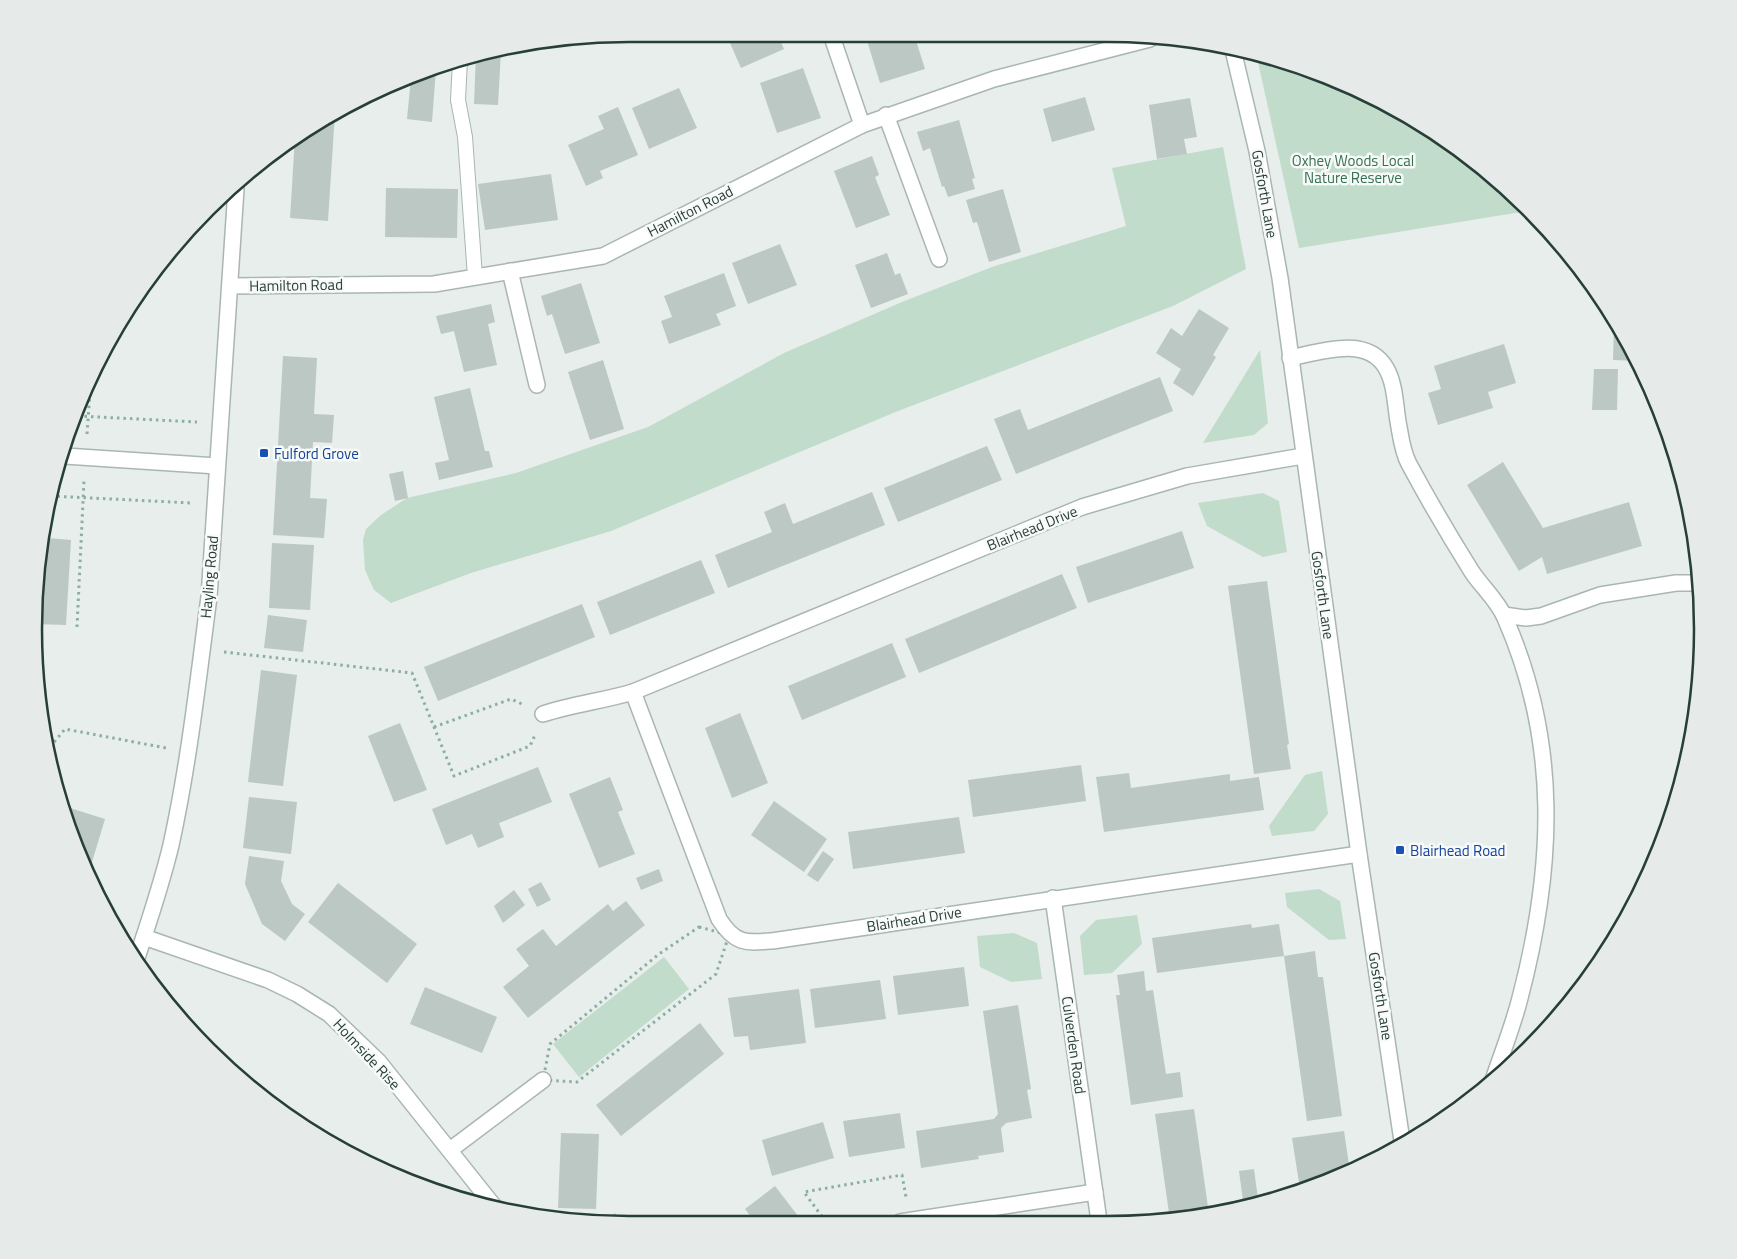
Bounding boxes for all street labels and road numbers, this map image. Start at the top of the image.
street label: Gosforth Lane [1246,148,1284,240]
street label: Hamilton Road [643,179,737,243]
street label: Hamilton Road [249,273,343,297]
street label: Blairhead Drive [983,499,1081,557]
street label: Hayling Road [194,535,224,619]
street label: Gosforth Lane [1305,549,1341,641]
street label: Blairhead Drive [865,900,963,938]
street label: Gosforth Lane [1363,950,1399,1042]
street label: Culverden Road [1056,995,1092,1095]
street label: Holmside Rise [328,1013,406,1095]

